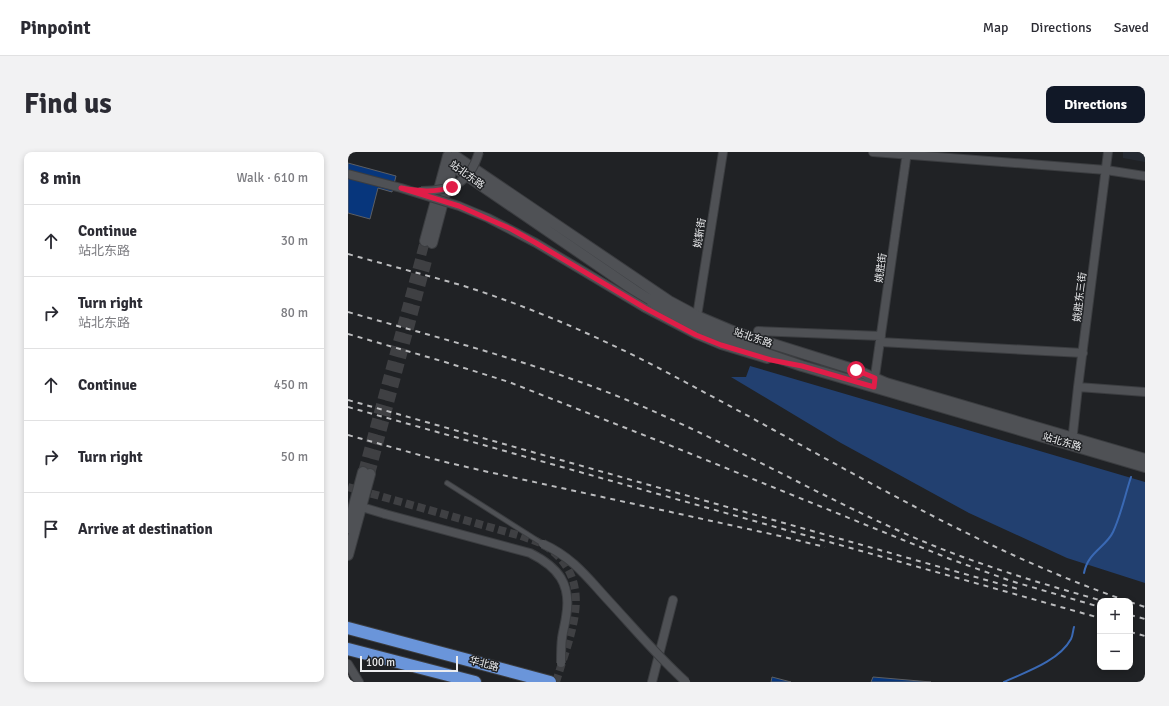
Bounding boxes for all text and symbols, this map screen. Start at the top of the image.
text: Pinpoint [20,16,91,40]
text: Map [983,19,1009,36]
text: Directions [1031,19,1092,36]
text: Saved [1114,19,1149,36]
button: Directions [1046,86,1145,123]
text: Find us [24,87,112,121]
street label: 站北东路 [447,158,487,192]
text: 8 min [40,168,81,189]
text: Walk · 610 m [237,170,308,186]
route end [443,178,461,196]
street label: 姚靳街 [692,217,708,249]
text: Continue [78,222,137,240]
icon: ahead [40,230,62,252]
text: 30 m [281,233,308,249]
text: 站北东路 [78,243,130,259]
street label: 姚胜街 [873,252,889,284]
street label: 姚胜东三街 [1071,271,1089,323]
text: Turn right [78,294,143,312]
icon: right [40,302,62,324]
text: 80 m [281,305,308,321]
text: 站北东路 [78,315,130,331]
street label: 站北东路 [732,326,774,350]
route start [847,361,865,379]
icon: ahead [40,374,62,396]
text: Continue [78,376,137,394]
text: 450 m [274,377,308,393]
street label: 站北东路 [1041,431,1083,453]
icon: right [40,446,62,468]
text: Turn right [78,448,143,466]
text: 50 m [281,449,308,465]
icon: arrive [40,518,62,540]
text: Arrive at destination [78,520,213,538]
map controls [1097,598,1133,670]
button: + [1097,598,1133,634]
button: − [1097,634,1133,670]
scale bar [360,654,458,673]
street label: 华北路 [468,654,500,674]
text: 100 m [366,656,395,669]

